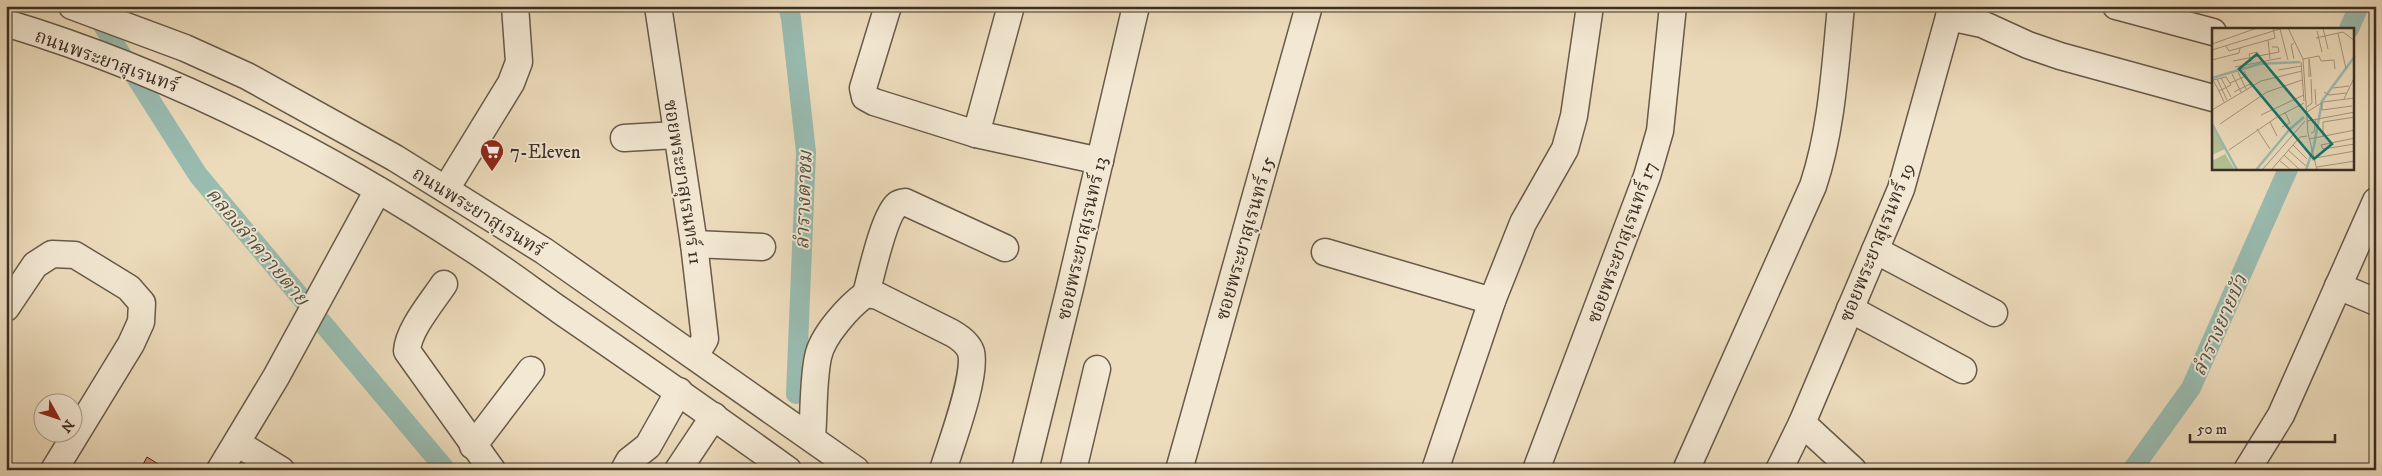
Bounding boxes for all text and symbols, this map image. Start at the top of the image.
street label: ถนนพระยาสุเรนทร์ [31,24,183,98]
inset map [2212,28,2354,170]
street label: ซอยพระยาสุเรนทร์ 11 [658,98,708,266]
supermarket icon: 7-Eleven [479,138,505,172]
place label: 7-Eleven [510,141,581,164]
water label: ลำรางตาชม [790,149,819,250]
street label: ซอยพระยาสุเรนทร์ 15 [1210,153,1280,323]
street label: ซอยพระยาสุเรนทร์ 13 [1052,154,1112,322]
street label: ซอยพระยาสุเรนทร์ 17 [1582,158,1662,326]
street label: ซอยพระยาสุเรนทร์ 19 [1834,159,1920,325]
street label: ถนนพระยาสุเรนทร์ [408,162,550,263]
water label: คลองลำควายตาย [200,182,315,312]
water label: ลำรางยายบัว [2187,271,2254,380]
north arrow [32,394,82,444]
scale bar [2190,411,2334,443]
text: N [56,416,78,436]
text: 50 m [2197,420,2227,439]

